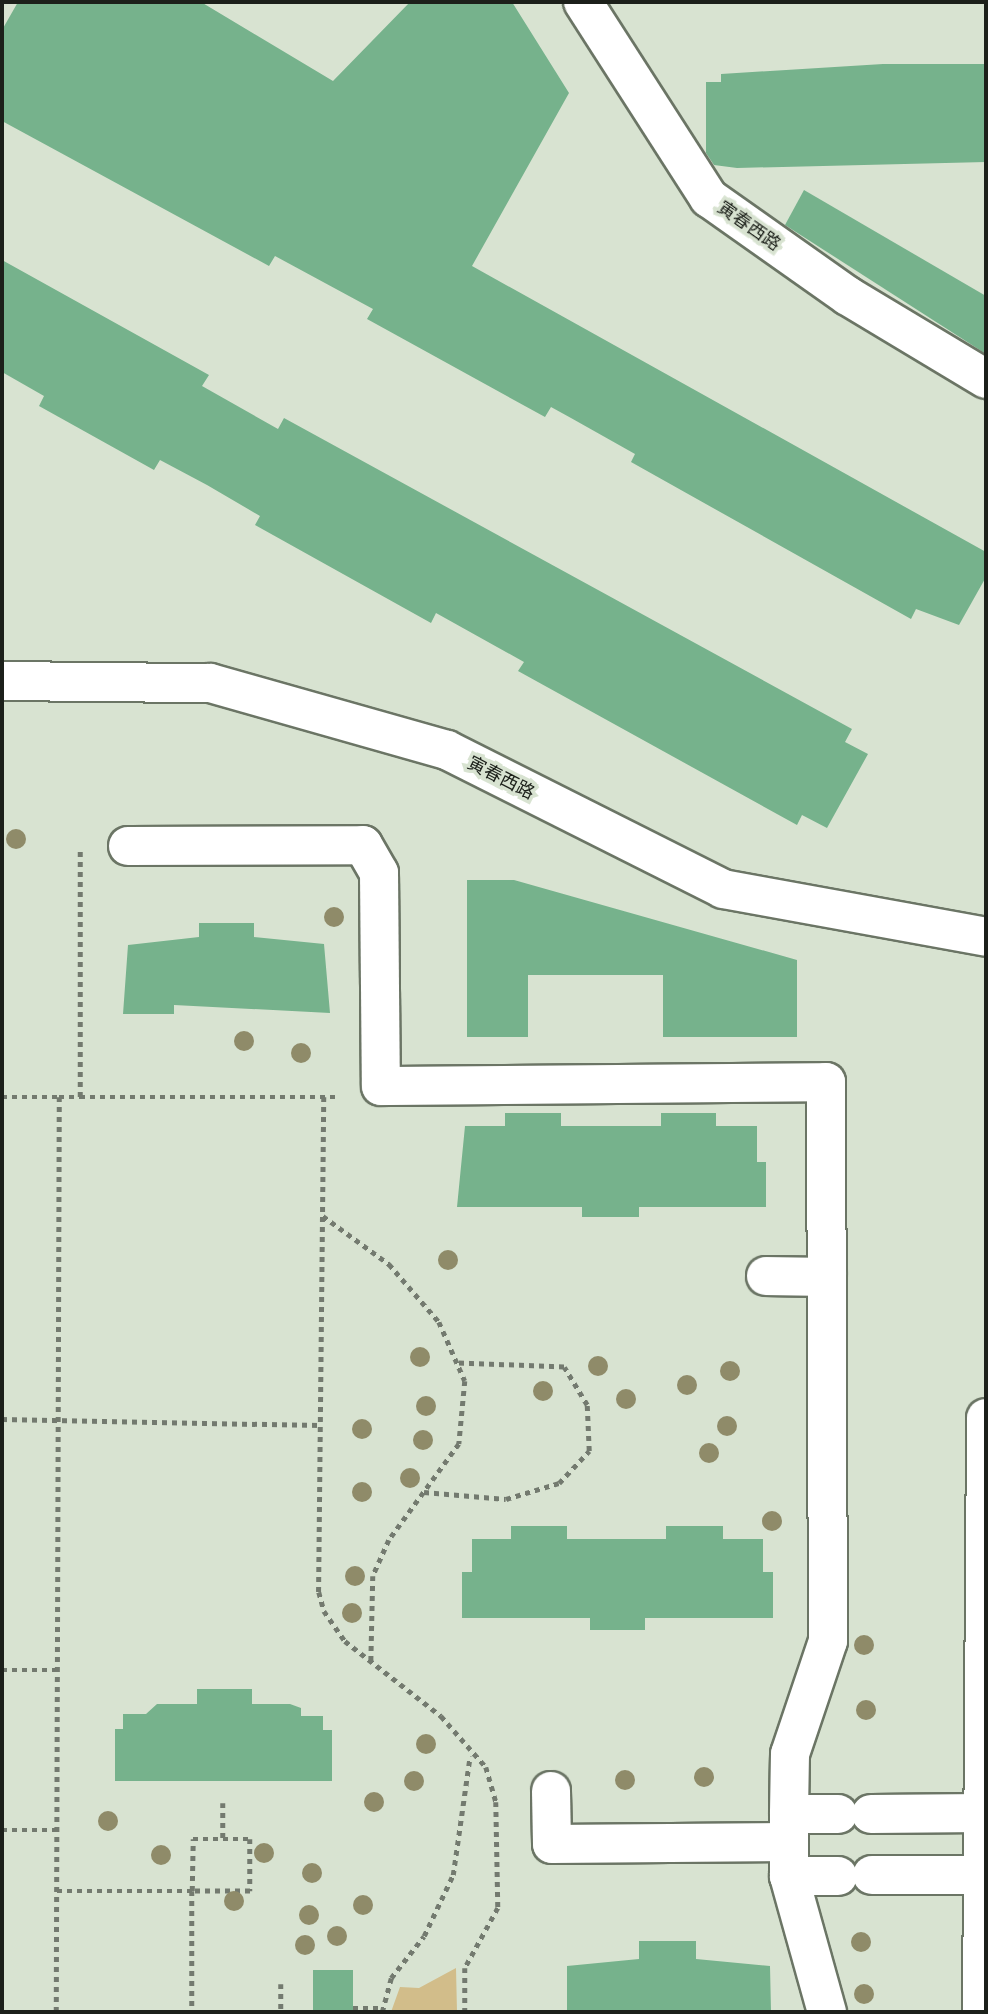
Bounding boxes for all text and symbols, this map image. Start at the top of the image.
street label: 寅春西路 [713,197,785,255]
street label: 寅春西路 [464,752,538,804]

